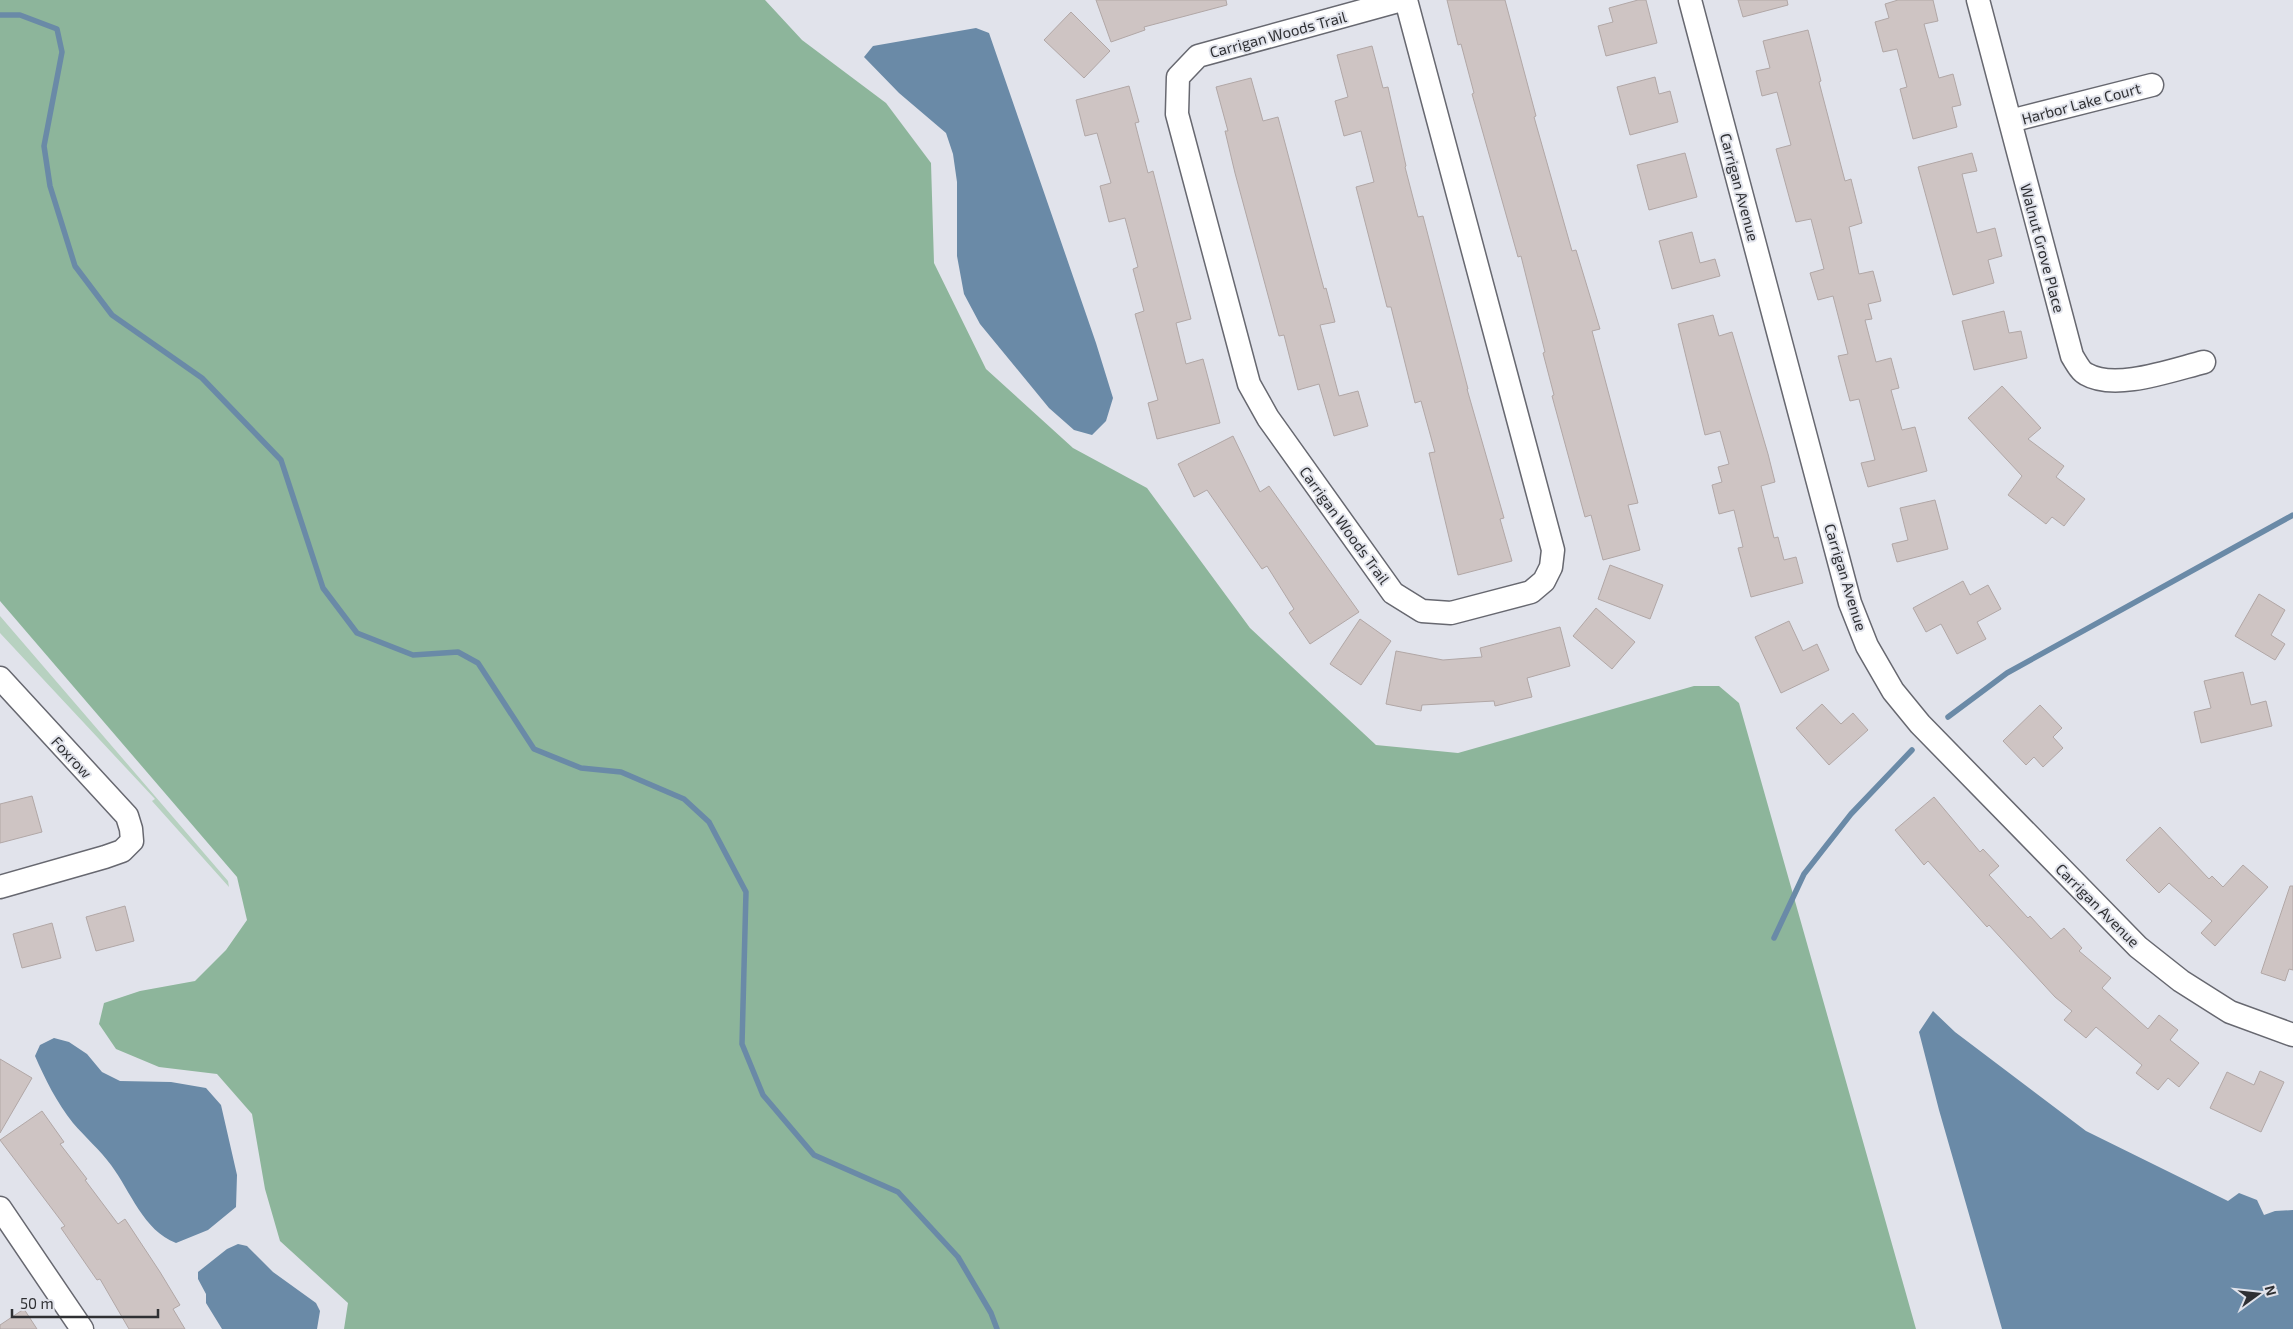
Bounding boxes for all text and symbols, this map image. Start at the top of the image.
street label: Carrigan Woods Trail [1208,7,1349,61]
street label: Harbor Lake Court [2020,78,2143,128]
street label: Carrigan Avenue [1717,131,1763,243]
street label: Walnut Grove Place [2017,182,2069,314]
street label: Carrigan Woods Trail [1296,463,1394,588]
street label: Carrigan Avenue [1821,521,1871,633]
street label: Foxrow [48,732,96,782]
street label: Carrigan Avenue [2052,859,2144,951]
north arrow [2233,1269,2283,1319]
text: N [2262,1283,2281,1298]
scale bar [12,1286,159,1318]
text: 50 m [20,1294,54,1312]

